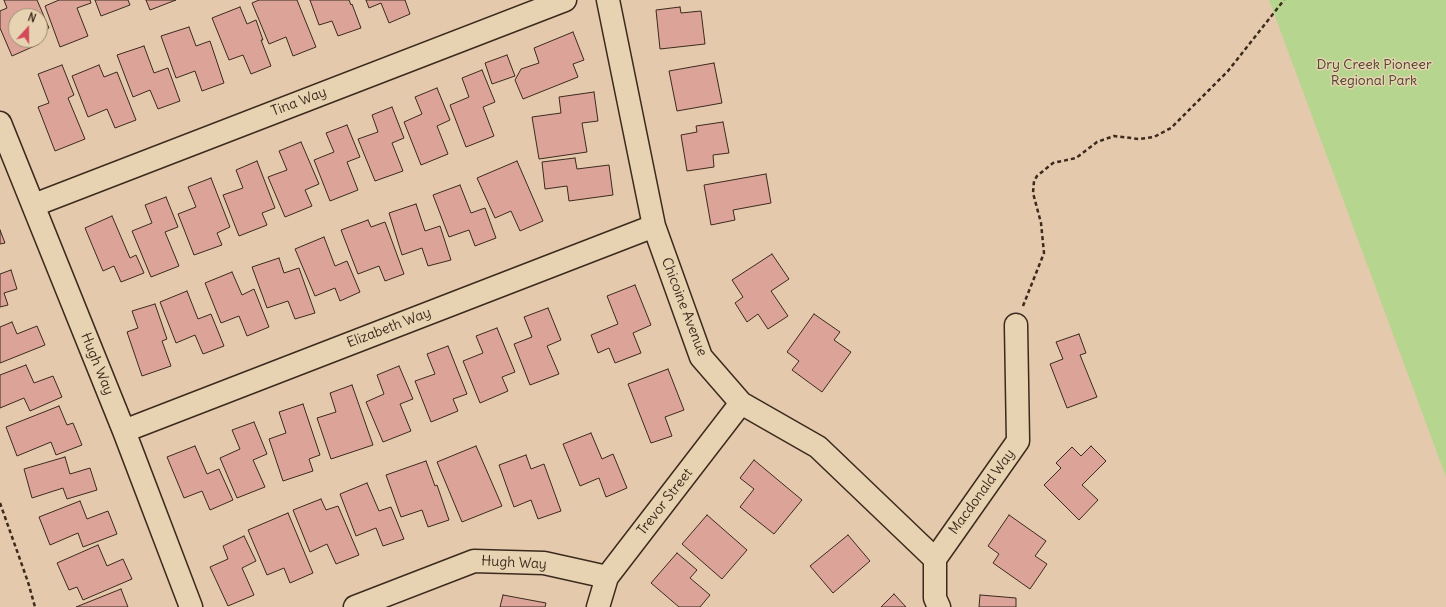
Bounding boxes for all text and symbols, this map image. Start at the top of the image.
north arrow [8,8,48,48]
text: N [26,10,38,26]
park label: Dry Creek Pioneer Regional Park [1316,57,1432,90]
street label: Tina Way [269,84,329,120]
street label: Chicoine Avenue [657,255,711,359]
street label: Elizabeth Way [345,304,433,352]
street label: Hugh Way [77,330,117,398]
street label: Macdonald Way [945,446,1019,538]
street label: Trevor Street [634,465,696,539]
street label: Hugh Way [481,553,547,573]

